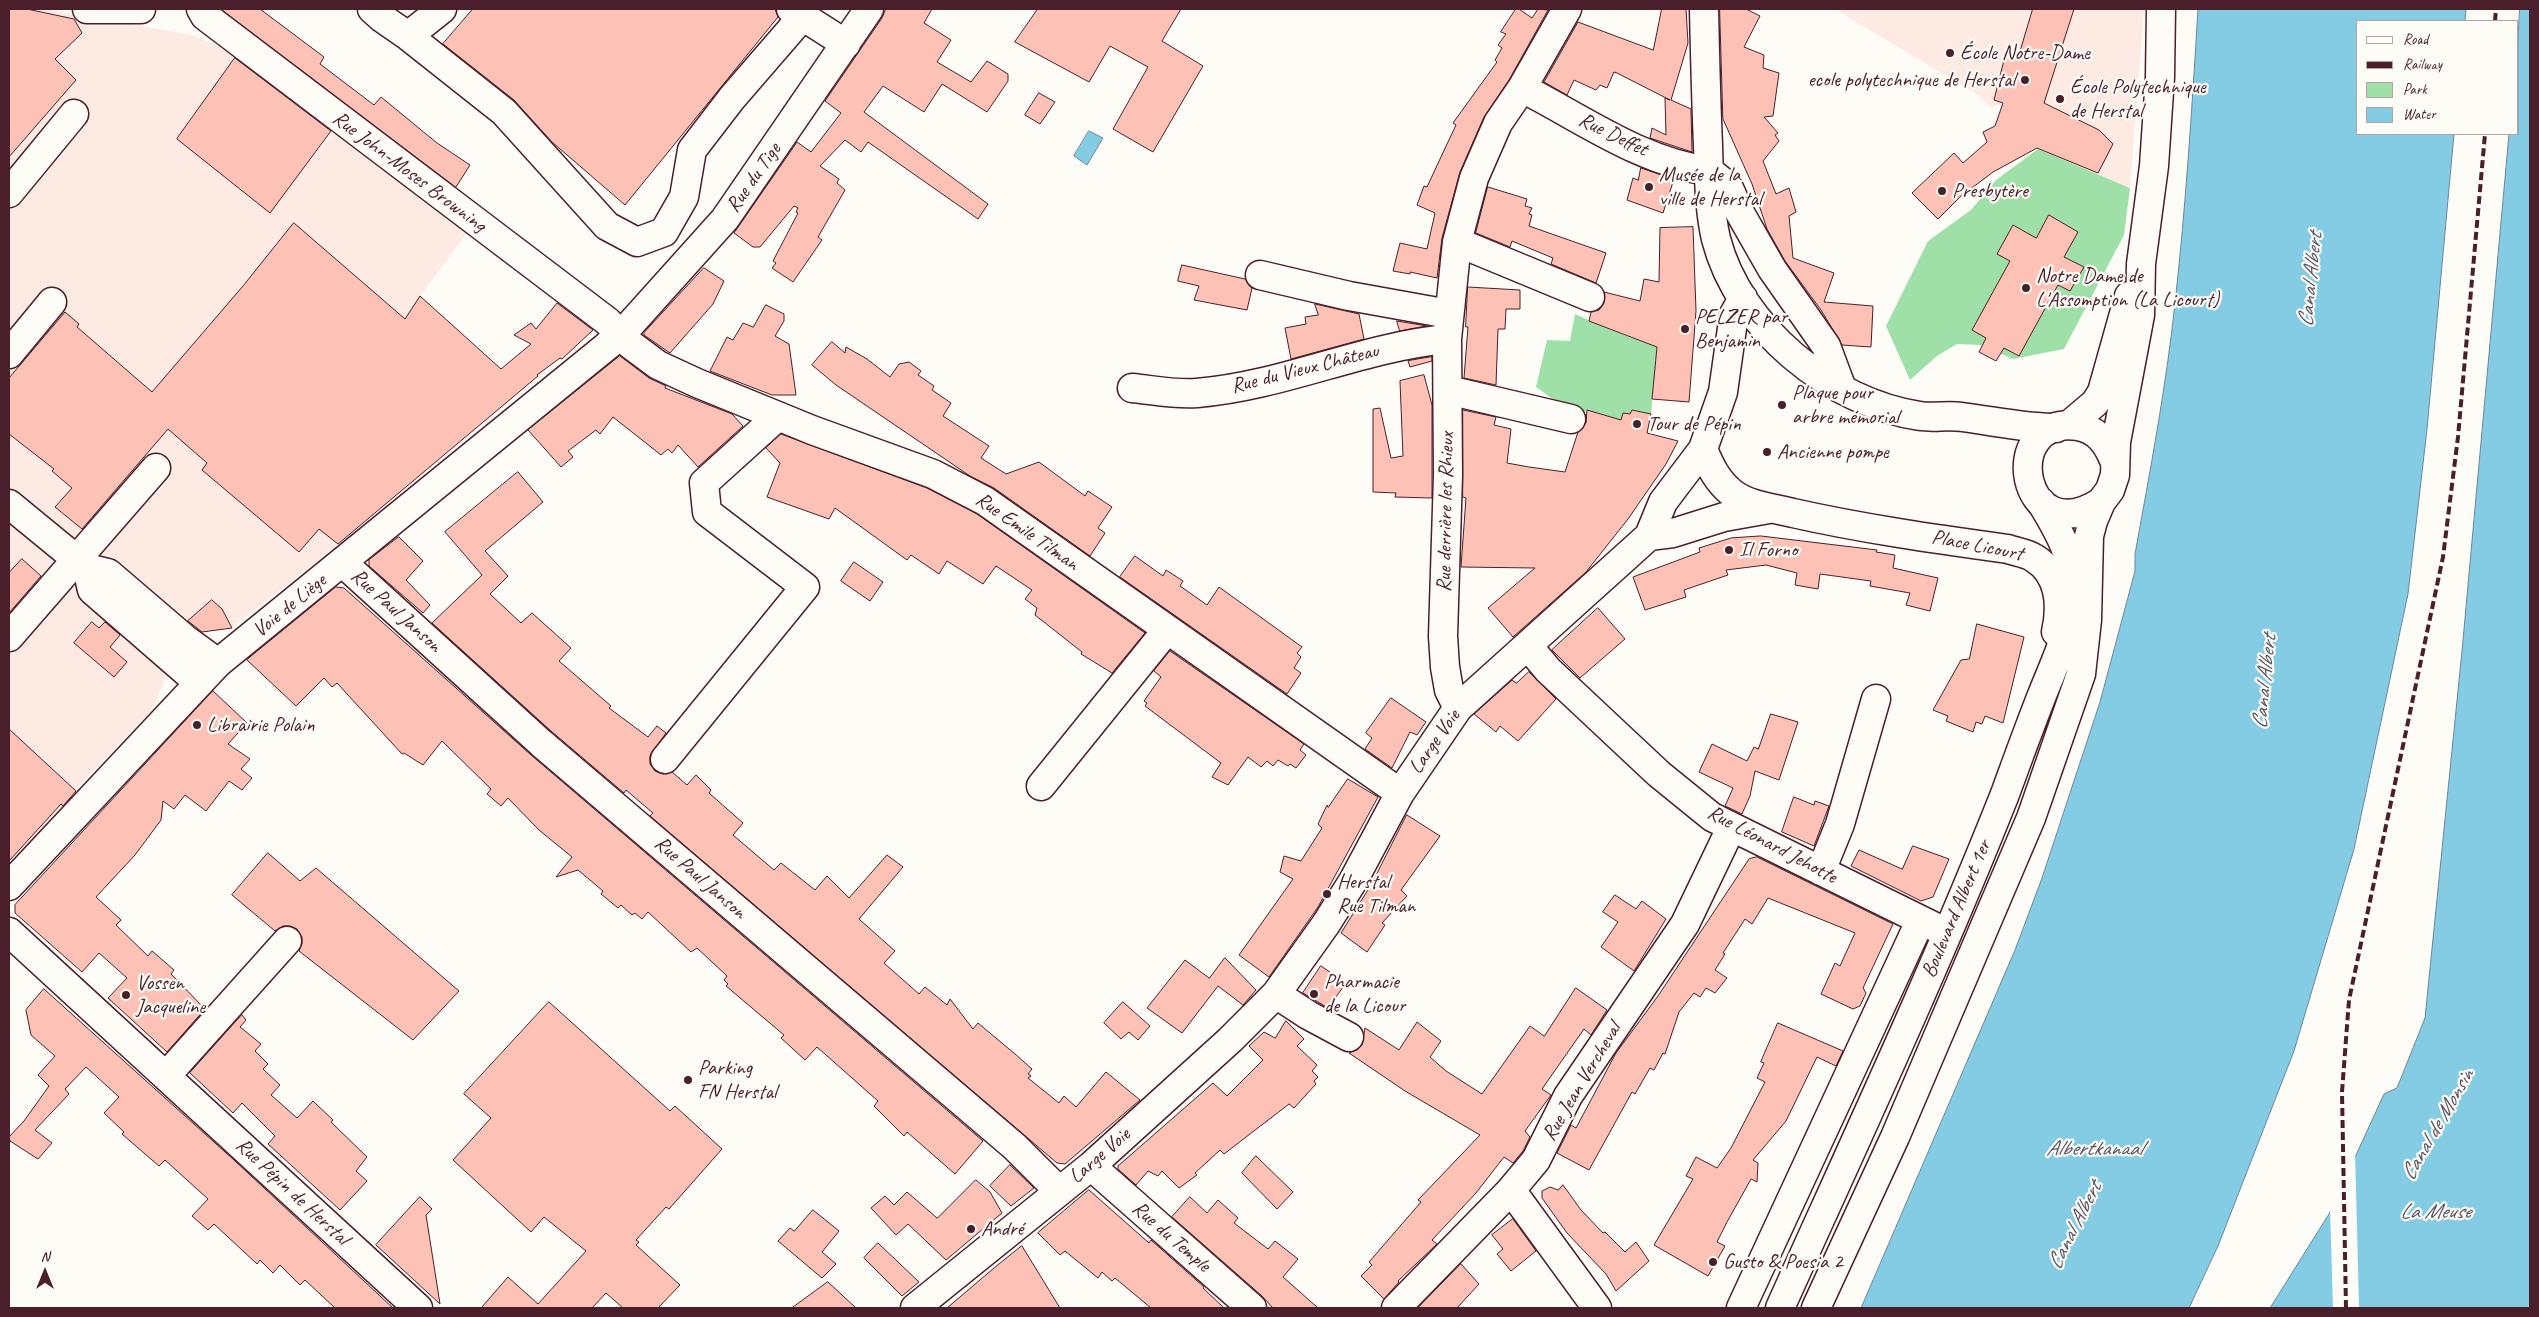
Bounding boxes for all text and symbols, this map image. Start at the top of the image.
legend [2356,20,2519,135]
text: Road [2403,30,2428,49]
place label: École Notre-Dame [1960,40,2090,66]
marker: École Notre-Dame [1944,47,1956,59]
text: Railway [2403,55,2442,74]
place label: ecole polytechnique de Herstal [1808,67,2015,93]
marker: ecole polytechnique de Herstal [2019,74,2031,86]
place label: École Polytechnique de Herstal [2070,74,2206,124]
text: Park [2403,80,2427,99]
marker: École Polytechnique de Herstal [2054,93,2066,105]
text: Water [2403,105,2436,124]
street label: Rue John-Moses Browning [327,106,491,238]
street label: Rue Deffet [1574,108,1652,162]
street label: Rue du Tige [721,138,787,218]
place label: Musée de la ville de Herstal [1659,162,1762,212]
place label: Presbytère [1952,178,2028,204]
marker: Musée de la ville de Herstal [1643,181,1655,193]
marker: Presbytère [1936,185,1948,197]
water label: Canal Albert [2293,232,2329,328]
place label: Notre Dame de L'Assomption (La Licourt) [2036,263,2219,313]
marker: Notre Dame de L'Assomption (La Licourt) [2020,282,2032,294]
place label: PELZER par Benjamin [1695,304,1787,354]
marker: PELZER par Benjamin [1679,323,1691,335]
street label: Rue du Vieux Château [1229,338,1381,400]
place label: Plaque pour arbre mémorial [1792,380,1899,430]
marker: Plaque pour arbre mémorial [1776,399,1788,411]
place label: Tour de Pépin [1647,411,1741,437]
marker: Tour de Pépin [1631,418,1643,430]
street label: Rue derrière les Rhieux [1432,432,1460,592]
place label: Ancienne pompe [1777,439,1889,465]
marker: Ancienne pompe [1761,446,1773,458]
street label: Rue Emile Tilman [970,487,1084,577]
street label: Place Licourt [1929,525,2025,567]
place label: Il Forno [1739,537,1797,563]
marker: Il Forno [1723,544,1735,556]
street label: Rue Paul Janson [345,564,447,658]
street label: Voie de Liège [248,569,332,643]
water label: Canal Albert [2247,634,2283,730]
street label: Large Voie [1404,705,1466,779]
place label: Librairie Polain [207,712,314,738]
marker: Librairie Polain [191,719,203,731]
street label: Rue Léonard Jehotte [1703,800,1841,890]
street label: Rue Paul Janson [649,831,751,925]
street label: Boulevard Albert 1er [1917,836,1997,982]
place label: Herstal Rue Tilman [1337,869,1415,919]
marker: Herstal Rue Tilman [1321,888,1333,900]
place label: Pharmacie de la Licour [1324,969,1405,1019]
place label: Vossen Jacqueline [136,970,205,1020]
marker: Pharmacie de la Licour [1308,988,1320,1000]
marker: Vossen Jacqueline [120,989,132,1001]
street label: Rue Jean Vercheval [1537,1018,1627,1146]
place label: Parking FN Herstal [698,1055,777,1105]
water label: Canal de Monsin [2396,1065,2480,1185]
marker: Parking FN Herstal [682,1074,694,1086]
street label: Large Voie [1064,1123,1136,1189]
street label: Rue Pépin de Herstal [230,1133,354,1251]
water label: Albertkanaal [2046,1136,2142,1162]
water label: Canal Albert [2042,1178,2108,1274]
street label: Rue du Temple [1127,1196,1215,1278]
water label: La Meuse [2400,1199,2470,1225]
place label: André [981,1216,1023,1242]
marker: André [965,1223,977,1235]
north arrow [20,1247,70,1297]
text: N [41,1248,49,1265]
place label: Gusto & Poesia 2 [1723,1249,1843,1275]
marker: Gusto & Poesia 2 [1707,1256,1719,1268]

